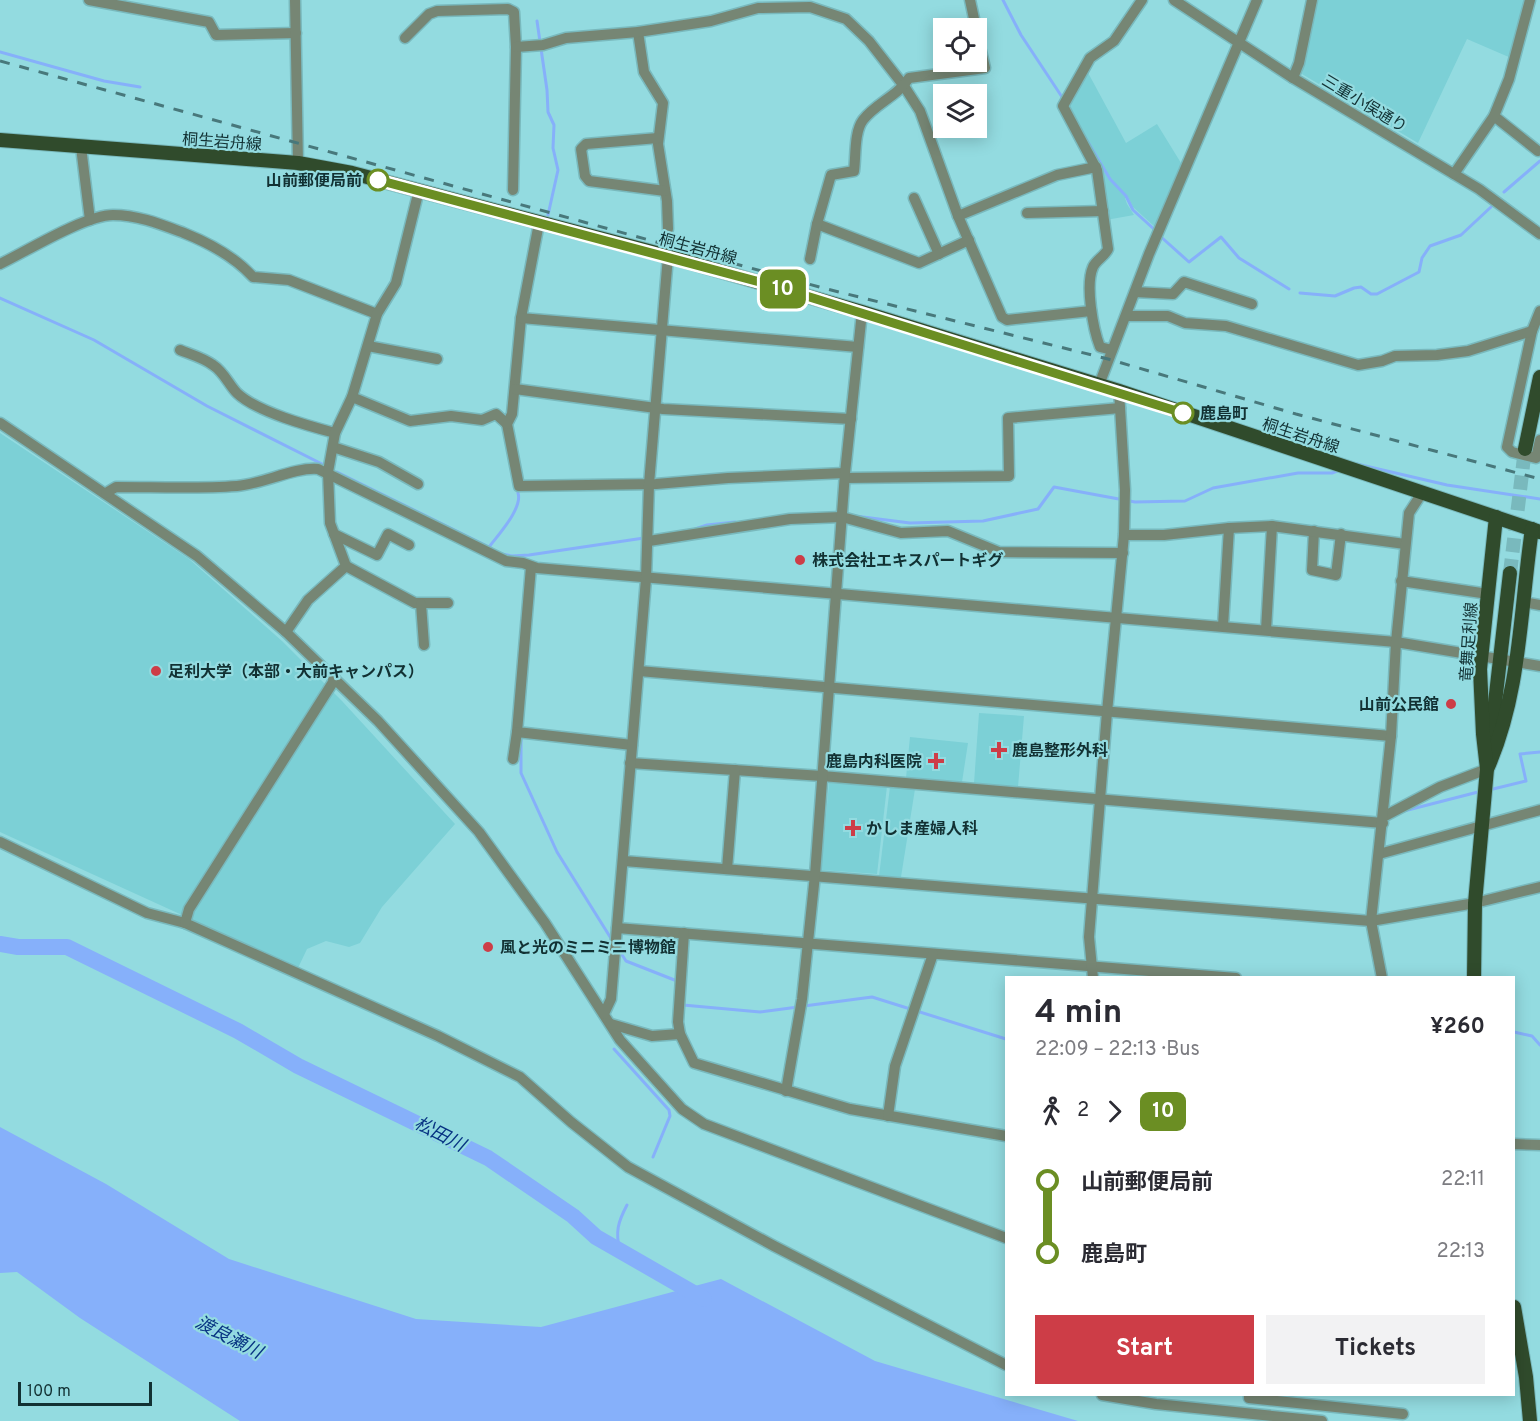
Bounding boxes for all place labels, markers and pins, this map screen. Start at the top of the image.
marker: 山前郵便局前 [367,169,389,191]
place label: 山前郵便局前 [266,172,362,192]
marker: 鹿島町 [1172,402,1194,424]
place label: 鹿島町 [1200,405,1248,425]
place label: 株式会社エキスパートギグ [812,551,1004,572]
marker: 株式会社エキスパートギグ [793,553,807,567]
place label: 足利大学（本部・大前キャンパス） [168,663,424,683]
marker: 足利大学（本部・大前キャンパス） [149,664,163,678]
place label: 山前公民館 [1359,696,1439,716]
marker: 山前公民館 [1444,697,1458,711]
marker: 鹿島整形外科 [990,741,1008,759]
place label: 鹿島整形外科 [1012,742,1108,762]
marker: 鹿島内科医院 [927,752,945,770]
place label: 鹿島内科医院 [826,753,922,773]
marker: かしま産婦人科 [844,819,862,837]
place label: かしま産婦人科 [866,820,978,840]
place label: 風と光のミニミニ博物館 [500,938,676,959]
marker: 風と光のミニミニ博物館 [481,940,495,954]

